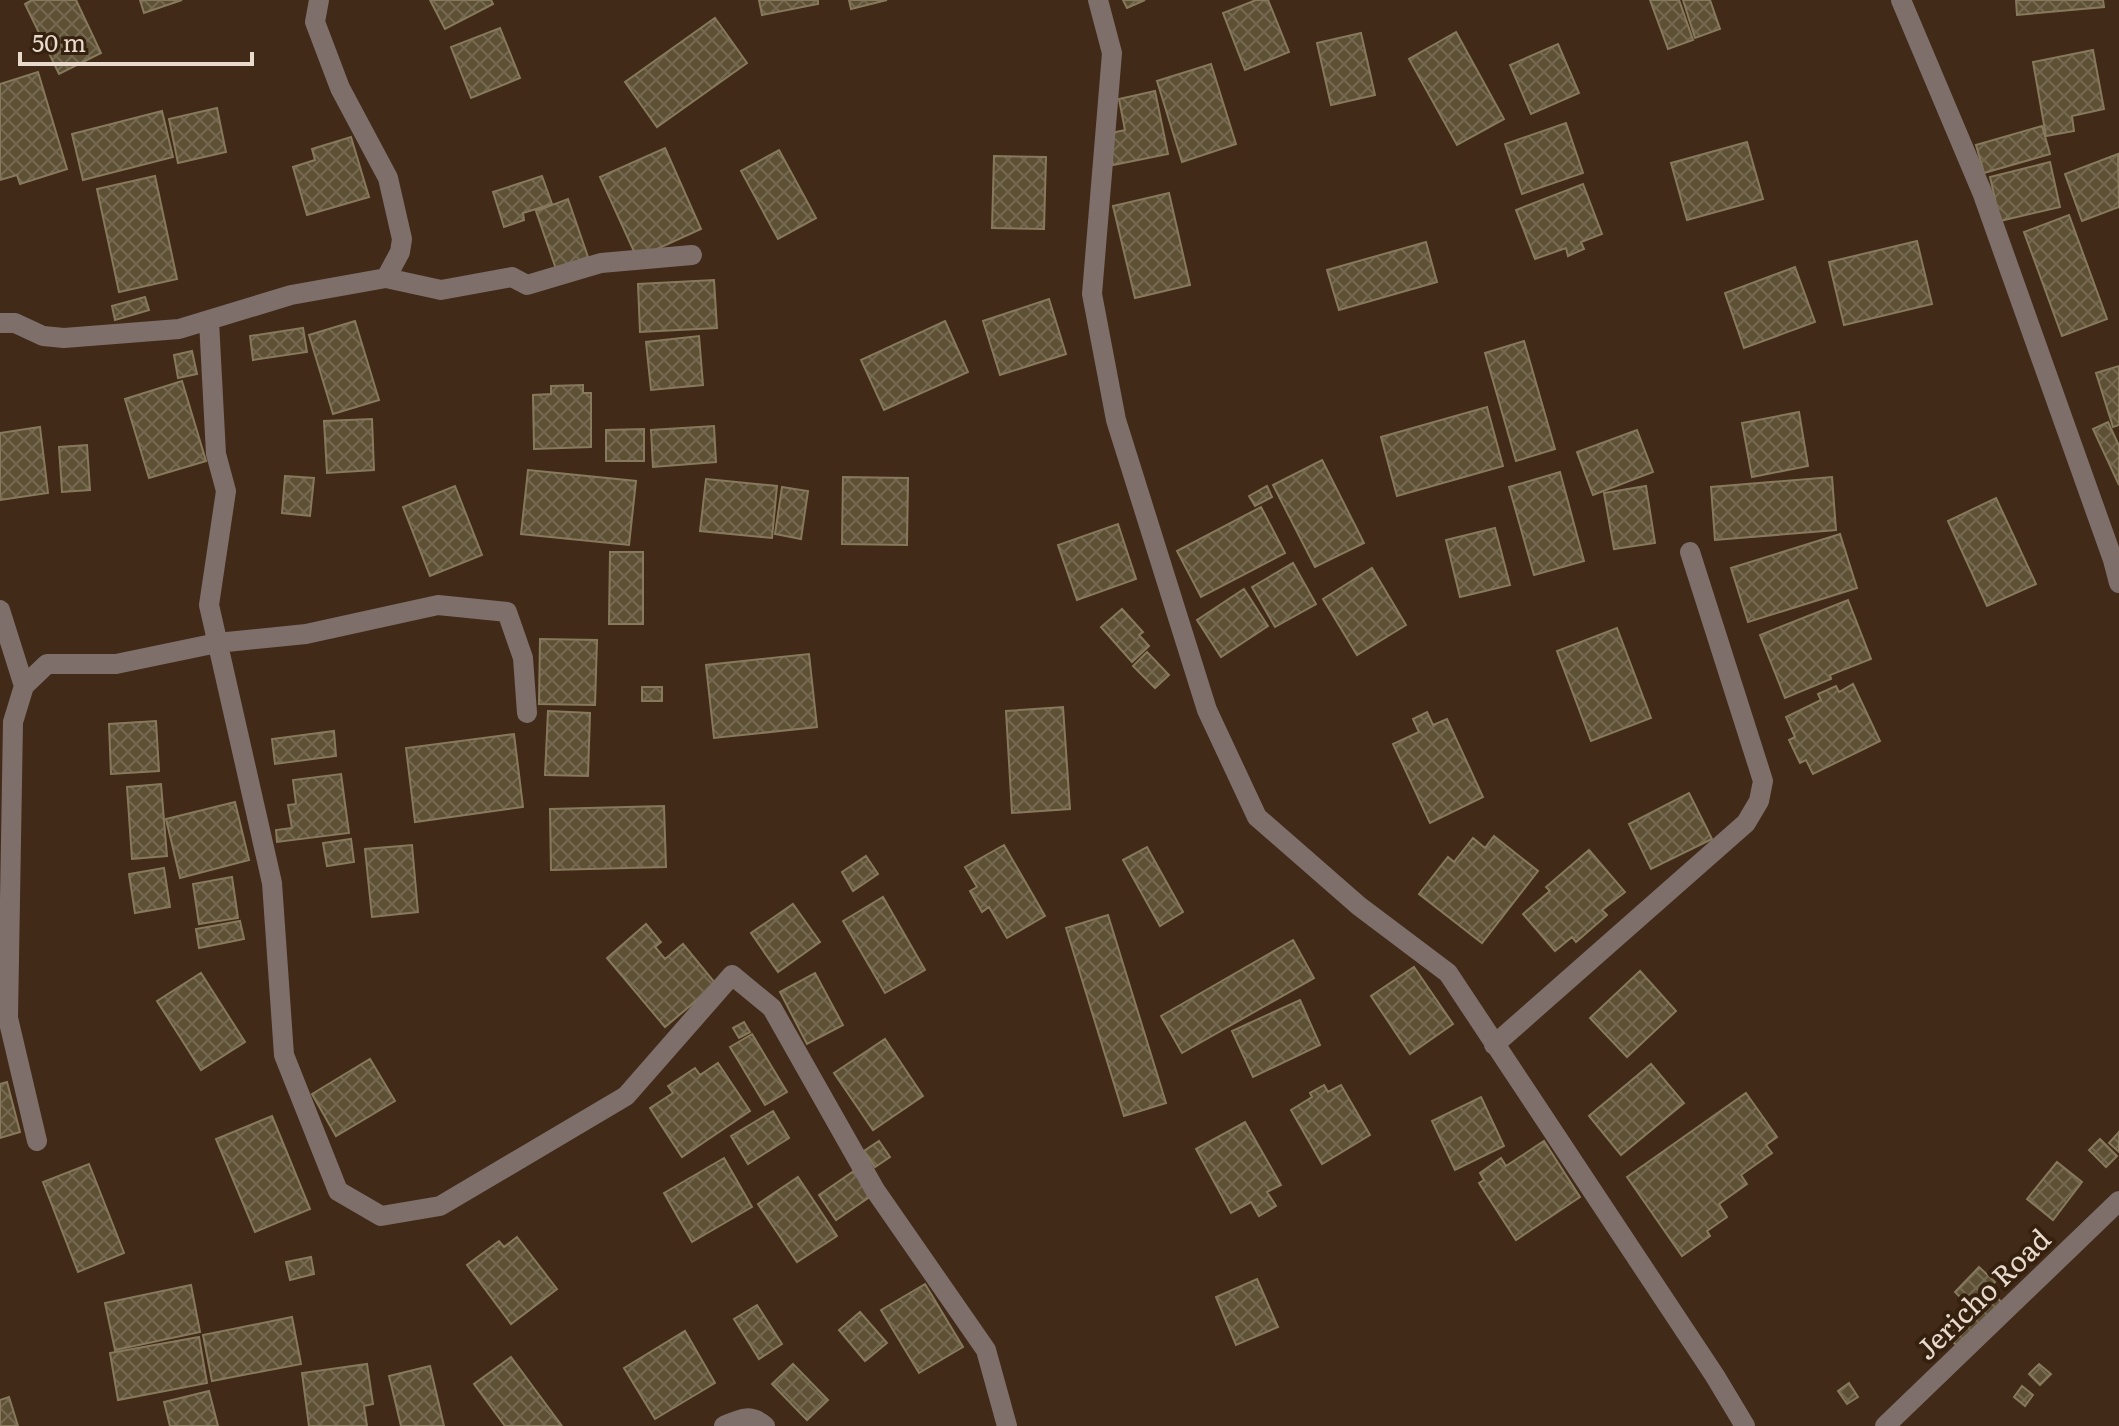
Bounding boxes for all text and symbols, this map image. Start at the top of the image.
scale bar [20,16,252,66]
text: 50 m [32,24,86,59]
street label: Jericho Road [1905,1218,2059,1368]

